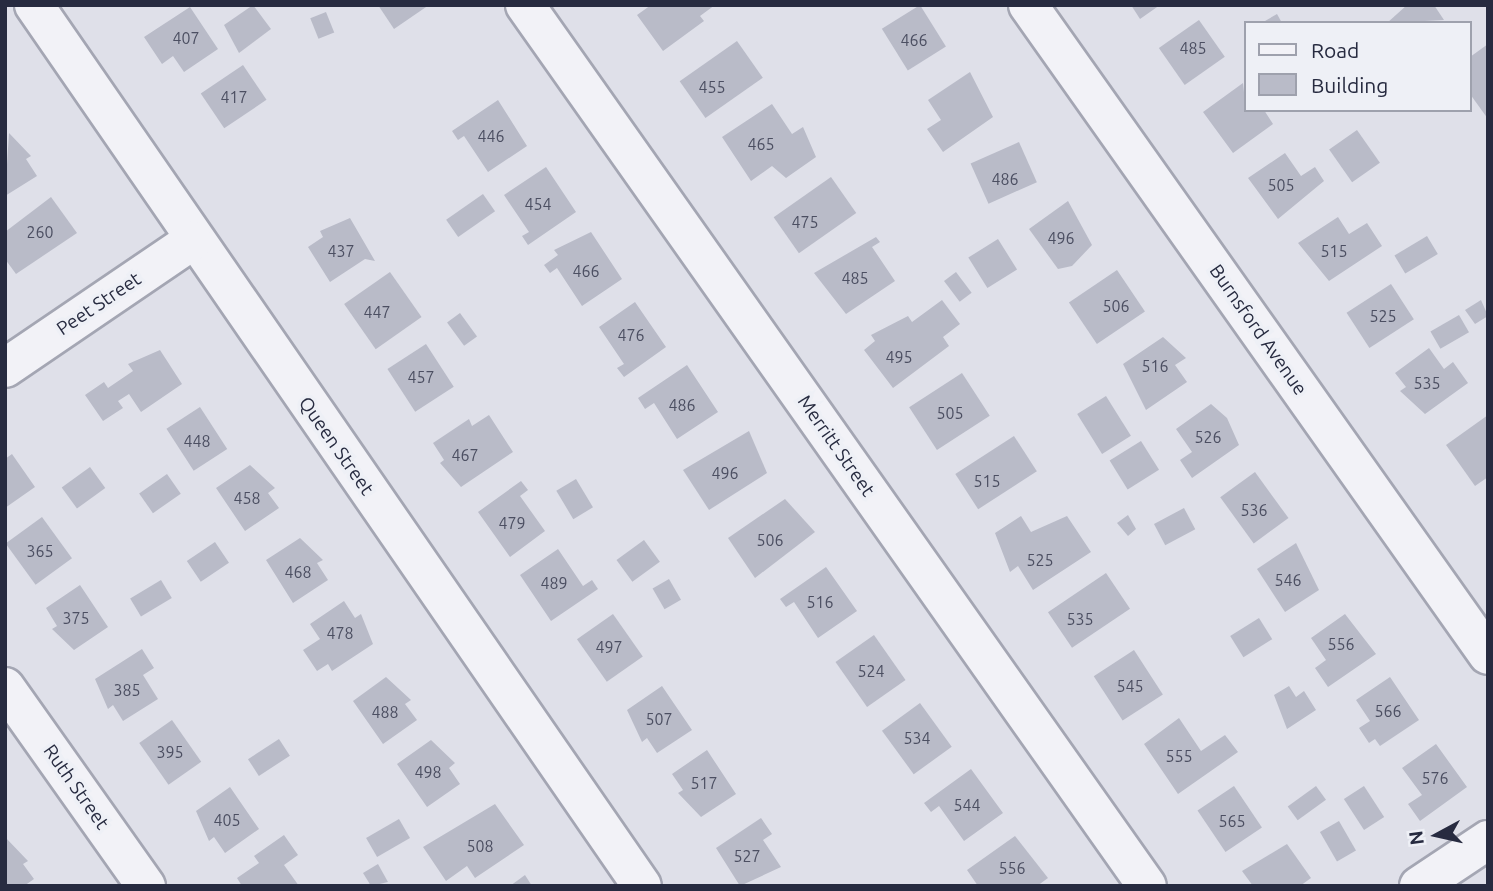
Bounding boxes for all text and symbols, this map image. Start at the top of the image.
legend [1244,21,1472,112]
house number: 407 [172,28,200,48]
house number: 466 [900,30,928,50]
house number: 485 [1179,38,1207,58]
text: Road [1311,38,1359,62]
text: Building [1311,73,1388,97]
house number: 455 [698,77,726,97]
house number: 417 [220,87,248,107]
house number: 446 [477,126,505,146]
house number: 465 [747,134,775,154]
house number: 486 [991,169,1019,189]
house number: 505 [1267,175,1295,195]
house number: 454 [524,194,552,214]
house number: 475 [791,212,819,232]
house number: 260 [26,222,54,242]
house number: 496 [1047,228,1075,248]
house number: 437 [327,241,355,261]
house number: 515 [1320,241,1348,261]
street label: Burnsford Avenue [1204,260,1312,400]
house number: 466 [572,261,600,281]
street label: Peet Street [52,267,146,341]
house number: 485 [841,268,869,288]
house number: 506 [1102,296,1130,316]
house number: 447 [363,302,391,322]
house number: 525 [1369,306,1397,326]
house number: 476 [617,325,645,345]
house number: 495 [885,347,913,367]
house number: 516 [1141,356,1169,376]
house number: 457 [407,367,435,387]
house number: 535 [1413,373,1441,393]
street label: Merritt Street [793,391,879,501]
street label: Queen Street [294,392,378,500]
house number: 486 [668,395,696,415]
house number: 505 [936,403,964,423]
house number: 526 [1194,427,1222,447]
house number: 448 [183,431,211,451]
house number: 467 [451,445,479,465]
house number: 496 [711,463,739,483]
house number: 515 [973,471,1001,491]
house number: 458 [233,488,261,508]
house number: 536 [1240,500,1268,520]
house number: 479 [498,513,526,533]
house number: 506 [756,530,784,550]
house number: 365 [26,541,54,561]
house number: 525 [1026,550,1054,570]
house number: 468 [284,562,312,582]
house number: 546 [1274,570,1302,590]
house number: 489 [540,573,568,593]
house number: 516 [806,592,834,612]
house number: 375 [62,608,90,628]
house number: 535 [1066,609,1094,629]
house number: 478 [326,623,354,643]
house number: 556 [1327,634,1355,654]
house number: 497 [595,637,623,657]
house number: 524 [857,661,885,681]
house number: 545 [1116,676,1144,696]
house number: 385 [113,680,141,700]
house number: 566 [1374,701,1402,721]
house number: 488 [371,702,399,722]
house number: 507 [645,709,673,729]
house number: 534 [903,728,931,748]
street label: Ruth Street [38,740,114,834]
house number: 395 [156,742,184,762]
house number: 555 [1165,746,1193,766]
house number: 498 [414,762,442,782]
house number: 576 [1421,768,1449,788]
house number: 517 [690,773,718,793]
house number: 544 [953,795,981,815]
north arrow [1402,800,1472,870]
house number: 405 [213,810,241,830]
house number: 565 [1218,811,1246,831]
text: N [1404,829,1428,846]
house number: 508 [466,836,494,856]
house number: 527 [733,846,761,866]
house number: 556 [998,858,1026,878]

